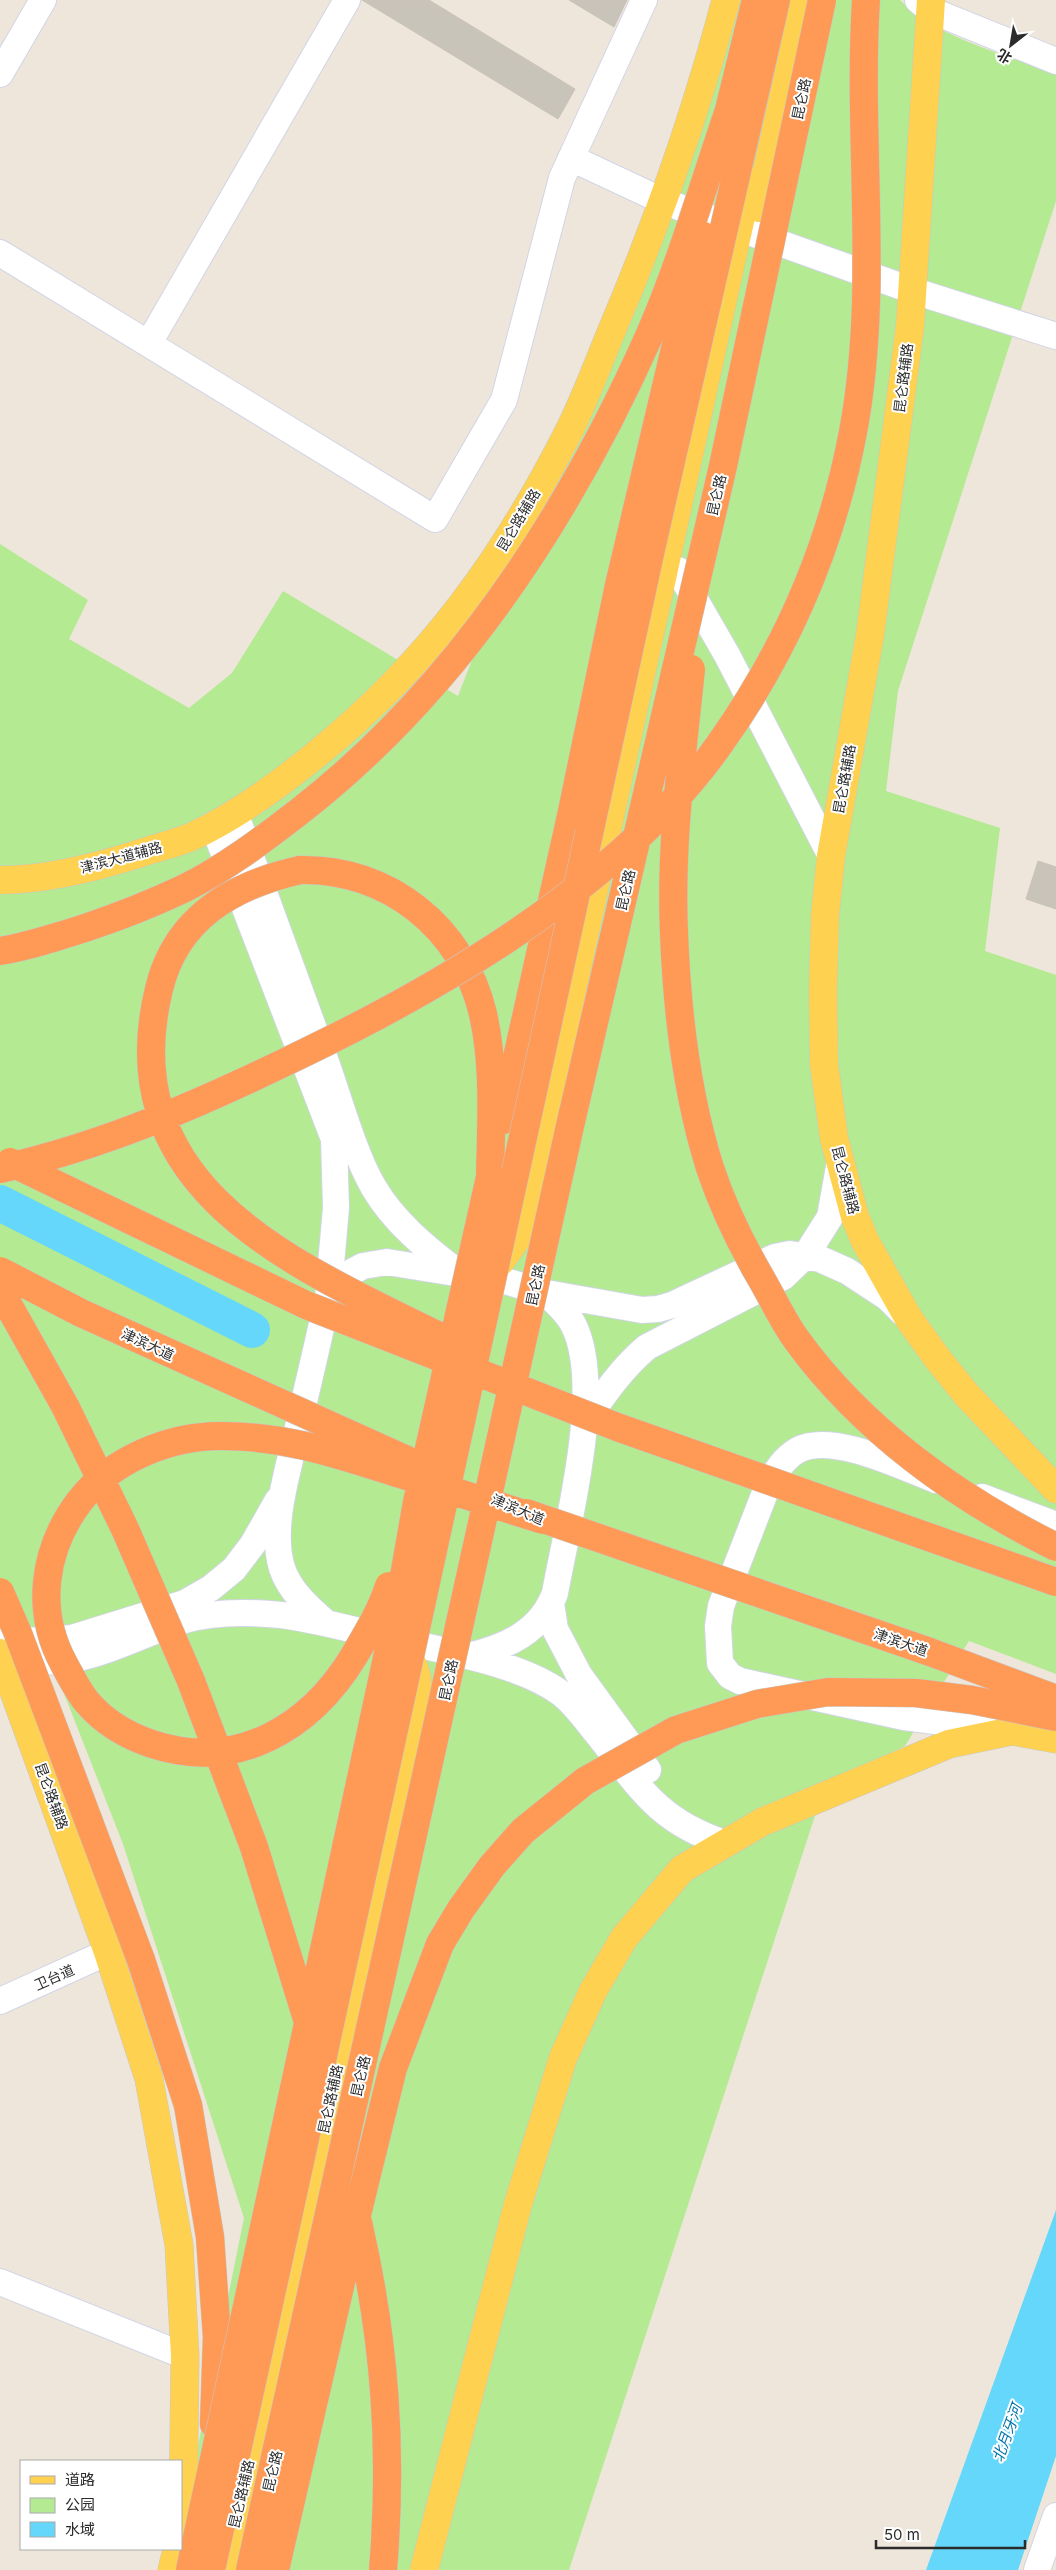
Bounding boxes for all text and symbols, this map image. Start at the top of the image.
north arrow [986,20,1036,70]
text: 北 [994,46,1014,67]
street label: 昆仑路 [788,77,814,121]
street label: 昆仑路辅路 [890,342,916,414]
street label: 昆仑路 [703,473,729,517]
street label: 昆仑路辅路 [493,486,543,554]
street label: 昆仑路辅路 [830,743,858,815]
street label: 津滨大道辅路 [78,838,164,876]
street label: 昆仑路 [612,868,638,912]
street label: 昆仑路辅路 [829,1144,863,1216]
street label: 昆仑路 [522,1263,548,1307]
street label: 津滨大道 [119,1324,177,1364]
street label: 津滨大道 [489,1490,547,1528]
street label: 津滨大道 [872,1625,930,1659]
street label: 昆仑路 [435,1658,461,1702]
street label: 昆仑路辅路 [32,1760,72,1832]
street label: 卫台道 [31,1961,77,1993]
street label: 昆仑路 [347,2054,373,2098]
street label: 昆仑路辅路 [314,2063,346,2135]
water label: 北月牙河 [988,2399,1027,2464]
street label: 昆仑路 [259,2449,285,2493]
street label: 昆仑路辅路 [225,2458,257,2530]
legend [20,2460,182,2550]
text: 道路 [65,2470,95,2489]
text: 公园 [65,2495,95,2514]
scale bar [876,2518,1025,2550]
text: 水域 [65,2520,95,2539]
text: 50 m [884,2525,920,2544]

